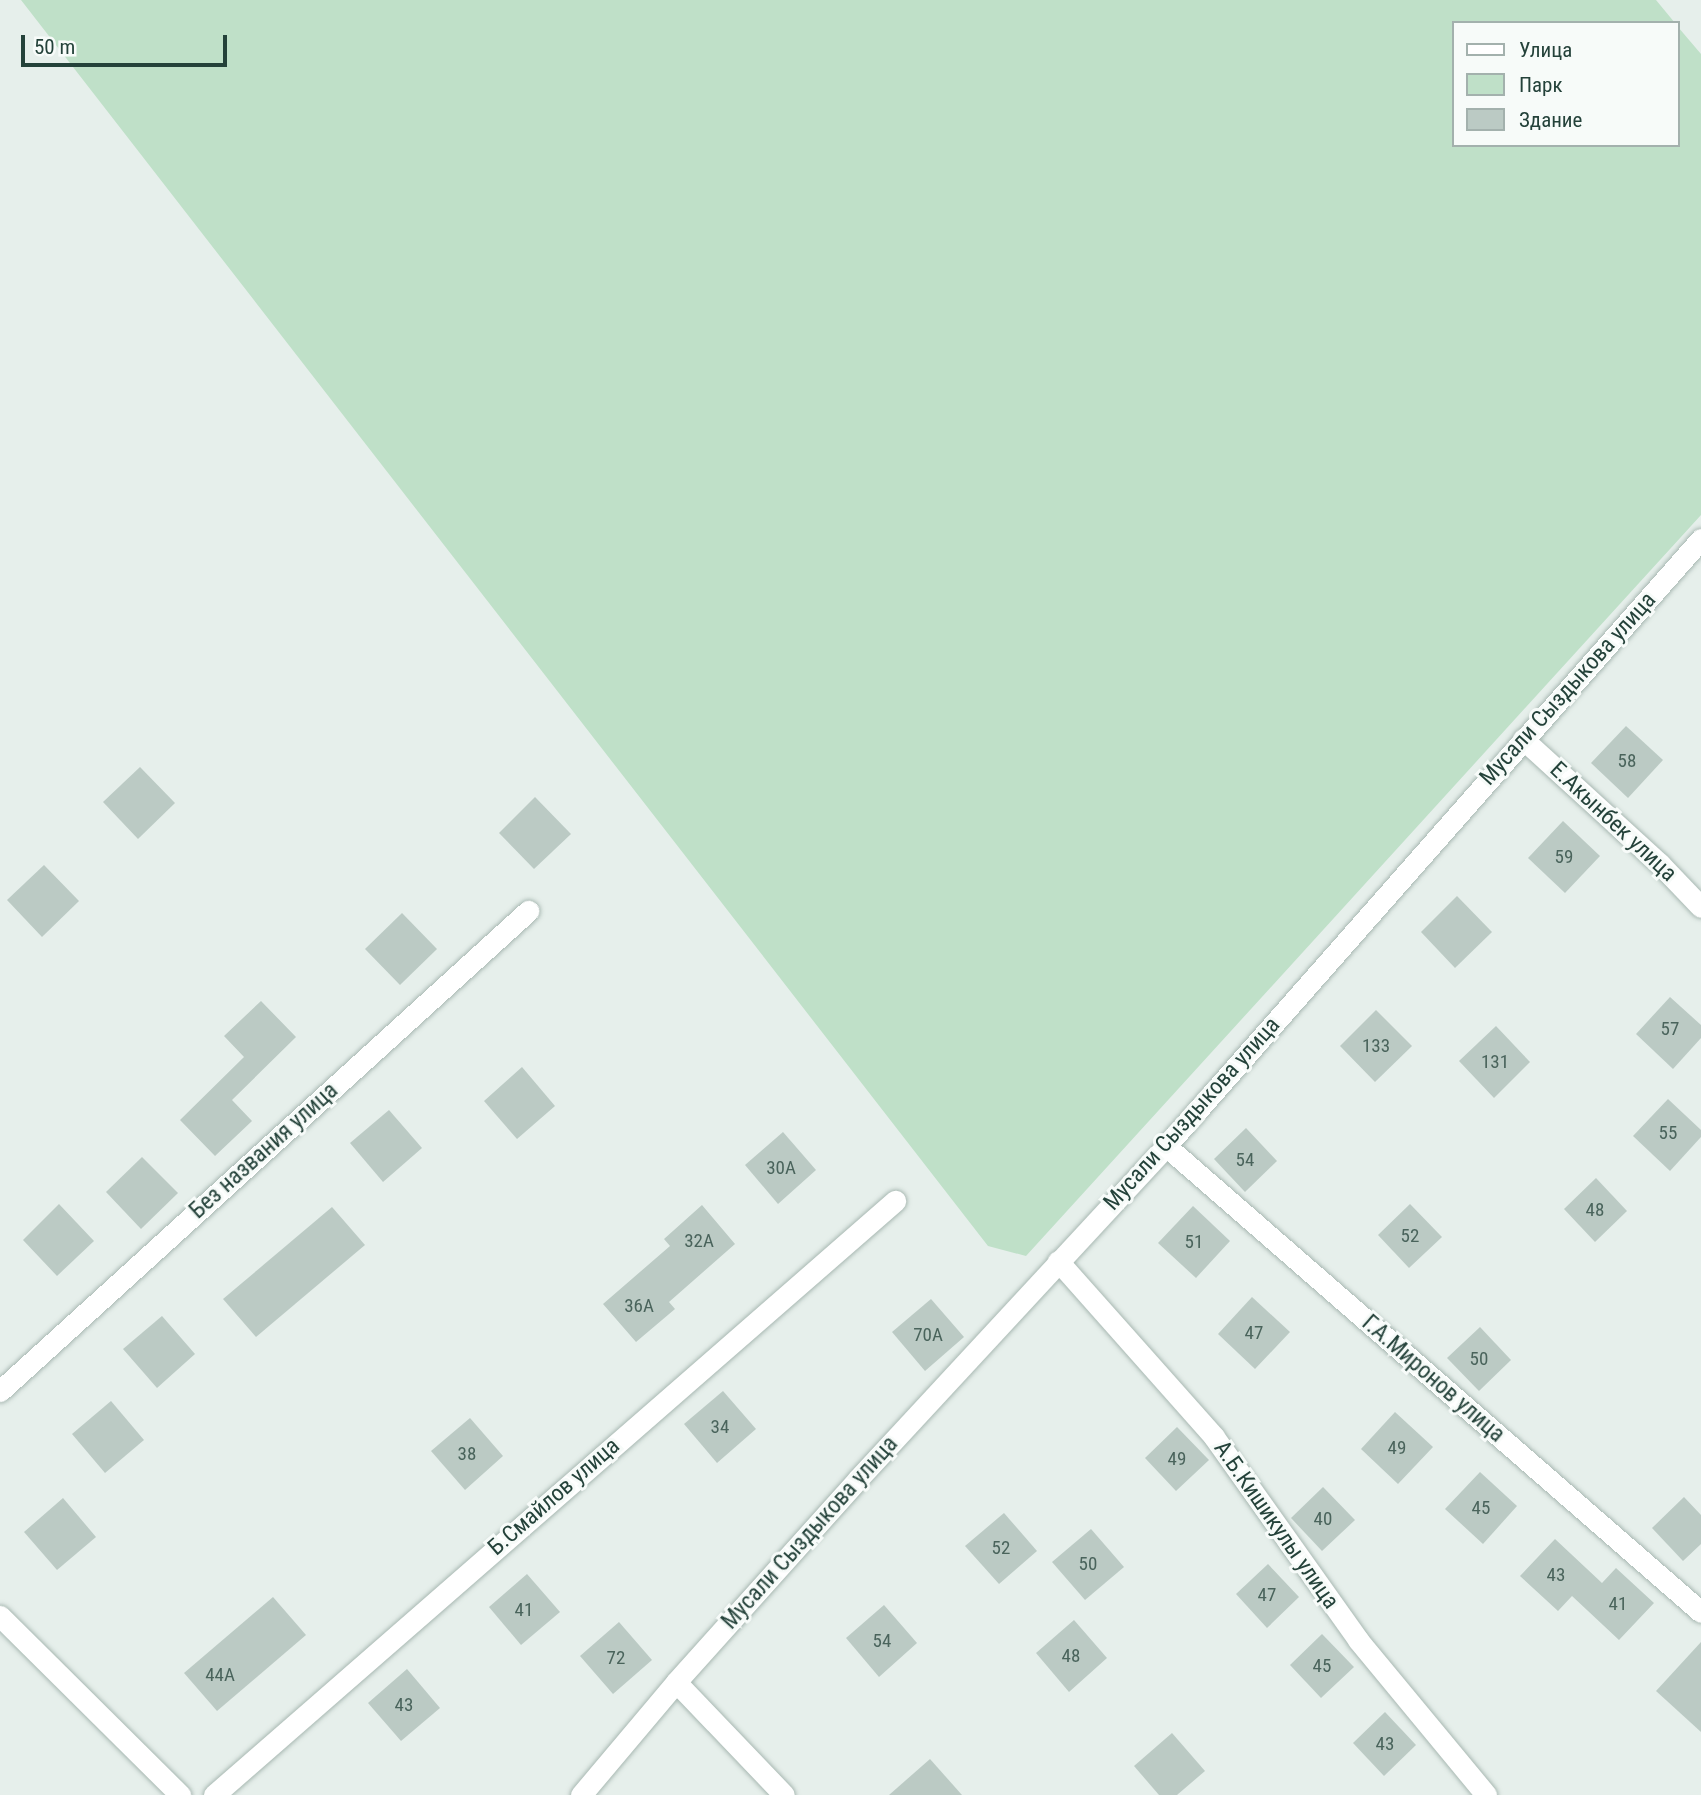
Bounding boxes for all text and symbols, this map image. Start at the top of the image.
scale bar [24,21,231,65]
legend [1452,21,1680,147]
text: 50 m [34,35,75,59]
text: Улица [1519,38,1572,62]
text: Парк [1519,73,1563,97]
text: Здание [1519,108,1582,132]
street label: Мусали Сыздыкова улица [1474,587,1662,791]
house number: 58 [1618,750,1636,772]
street label: Е.Акынбек улица [1544,756,1682,888]
house number: 59 [1555,846,1573,868]
street label: Мусали Сыздыкова улица [1098,1012,1286,1216]
house number: 57 [1661,1018,1679,1040]
house number: 133 [1362,1035,1390,1057]
house number: 131 [1481,1051,1509,1073]
street label: Без названия улица [184,1077,344,1225]
house number: 55 [1659,1122,1677,1144]
house number: 54 [1236,1149,1254,1171]
house number: 30А [766,1157,796,1179]
house number: 48 [1586,1199,1604,1221]
house number: 52 [1401,1225,1419,1247]
house number: 32А [684,1230,714,1252]
house number: 51 [1185,1231,1203,1253]
house number: 36А [624,1295,654,1317]
street label: Г.А.Миронов улица [1356,1310,1510,1448]
house number: 47 [1245,1322,1263,1344]
house number: 70А [913,1324,943,1346]
house number: 50 [1470,1348,1488,1370]
house number: 34 [711,1416,729,1438]
street label: Мусали Сыздыкова улица [716,1431,904,1635]
street label: Б.Смайлов улица [483,1432,625,1562]
street label: А.Б.Кишикулы улица [1208,1436,1344,1614]
house number: 49 [1388,1437,1406,1459]
house number: 38 [458,1443,476,1465]
house number: 49 [1168,1448,1186,1470]
house number: 45 [1472,1497,1490,1519]
house number: 40 [1314,1508,1332,1530]
house number: 52 [992,1537,1010,1559]
house number: 50 [1079,1553,1097,1575]
house number: 43 [1547,1564,1565,1586]
house number: 47 [1258,1584,1276,1606]
house number: 41 [1609,1593,1627,1615]
house number: 41 [515,1599,533,1621]
house number: 54 [873,1630,891,1652]
house number: 48 [1062,1645,1080,1667]
house number: 72 [607,1647,625,1669]
house number: 45 [1313,1655,1331,1677]
house number: 44А [205,1664,235,1686]
house number: 43 [395,1694,413,1716]
house number: 43 [1376,1733,1394,1755]

